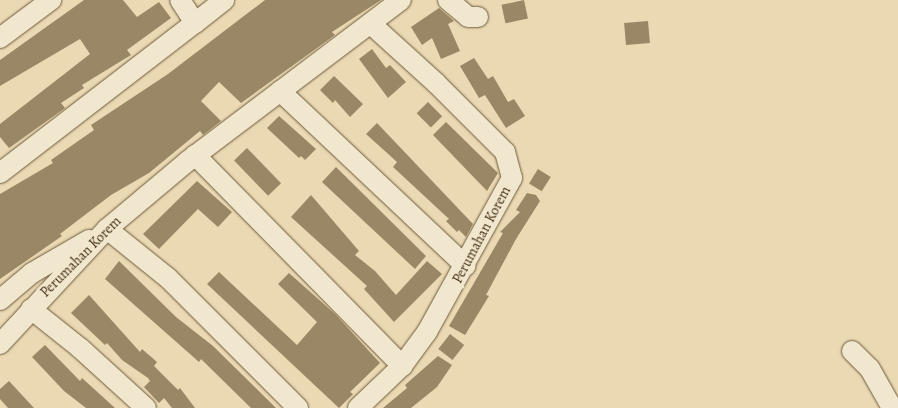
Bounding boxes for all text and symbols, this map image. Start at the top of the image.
street label: Perumahan Korem [449,184,515,286]
street label: Perumahan Korem [37,213,125,301]

